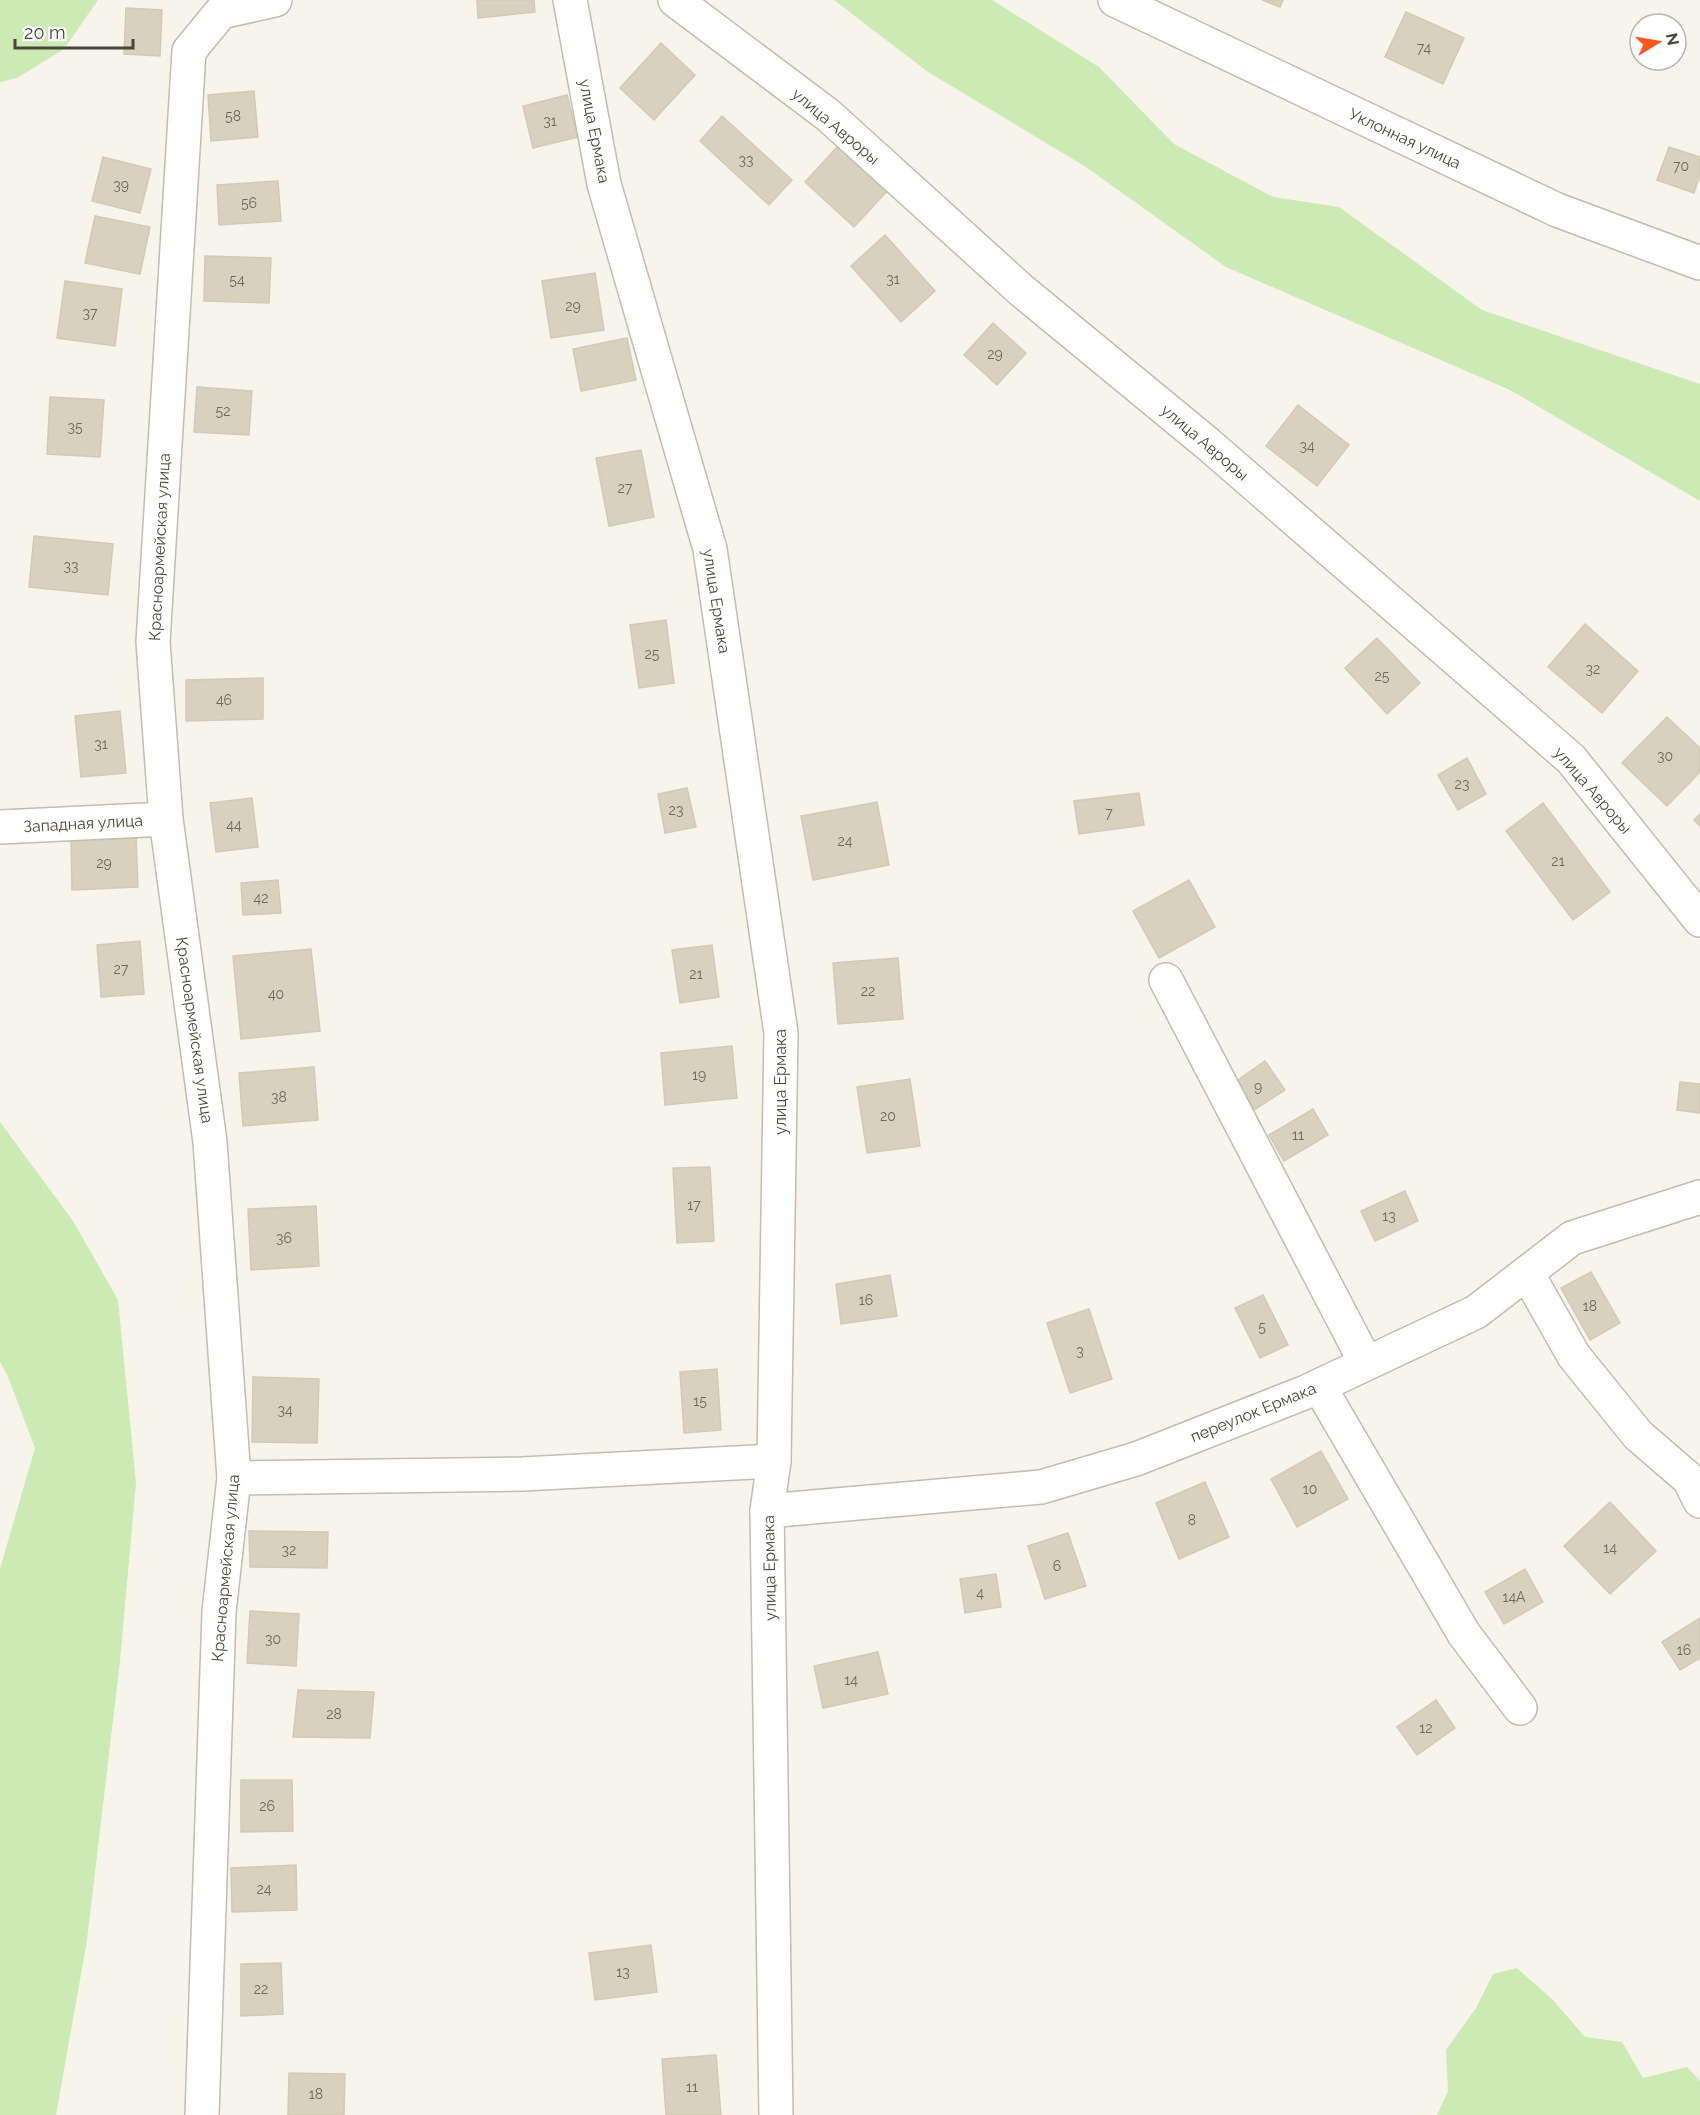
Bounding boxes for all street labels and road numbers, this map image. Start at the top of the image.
street label: улица Ермака [575,77,614,185]
street label: улица Авроры [788,84,883,168]
street label: Уклонная улица [1346,104,1464,173]
street label: улица Авроры [1157,400,1252,484]
street label: Красноармейская улица [145,453,174,641]
street label: улица Ермака [699,547,734,655]
street label: улица Авроры [1550,743,1635,837]
street label: Западная улица [23,811,143,836]
street label: Красноармейская улица [172,936,217,1125]
street label: улица Ермака [771,1029,790,1135]
street label: переулок Ермака [1188,1379,1319,1446]
street label: Красноармейская улица [208,1474,243,1663]
street label: улица Ермака [759,1515,780,1621]

